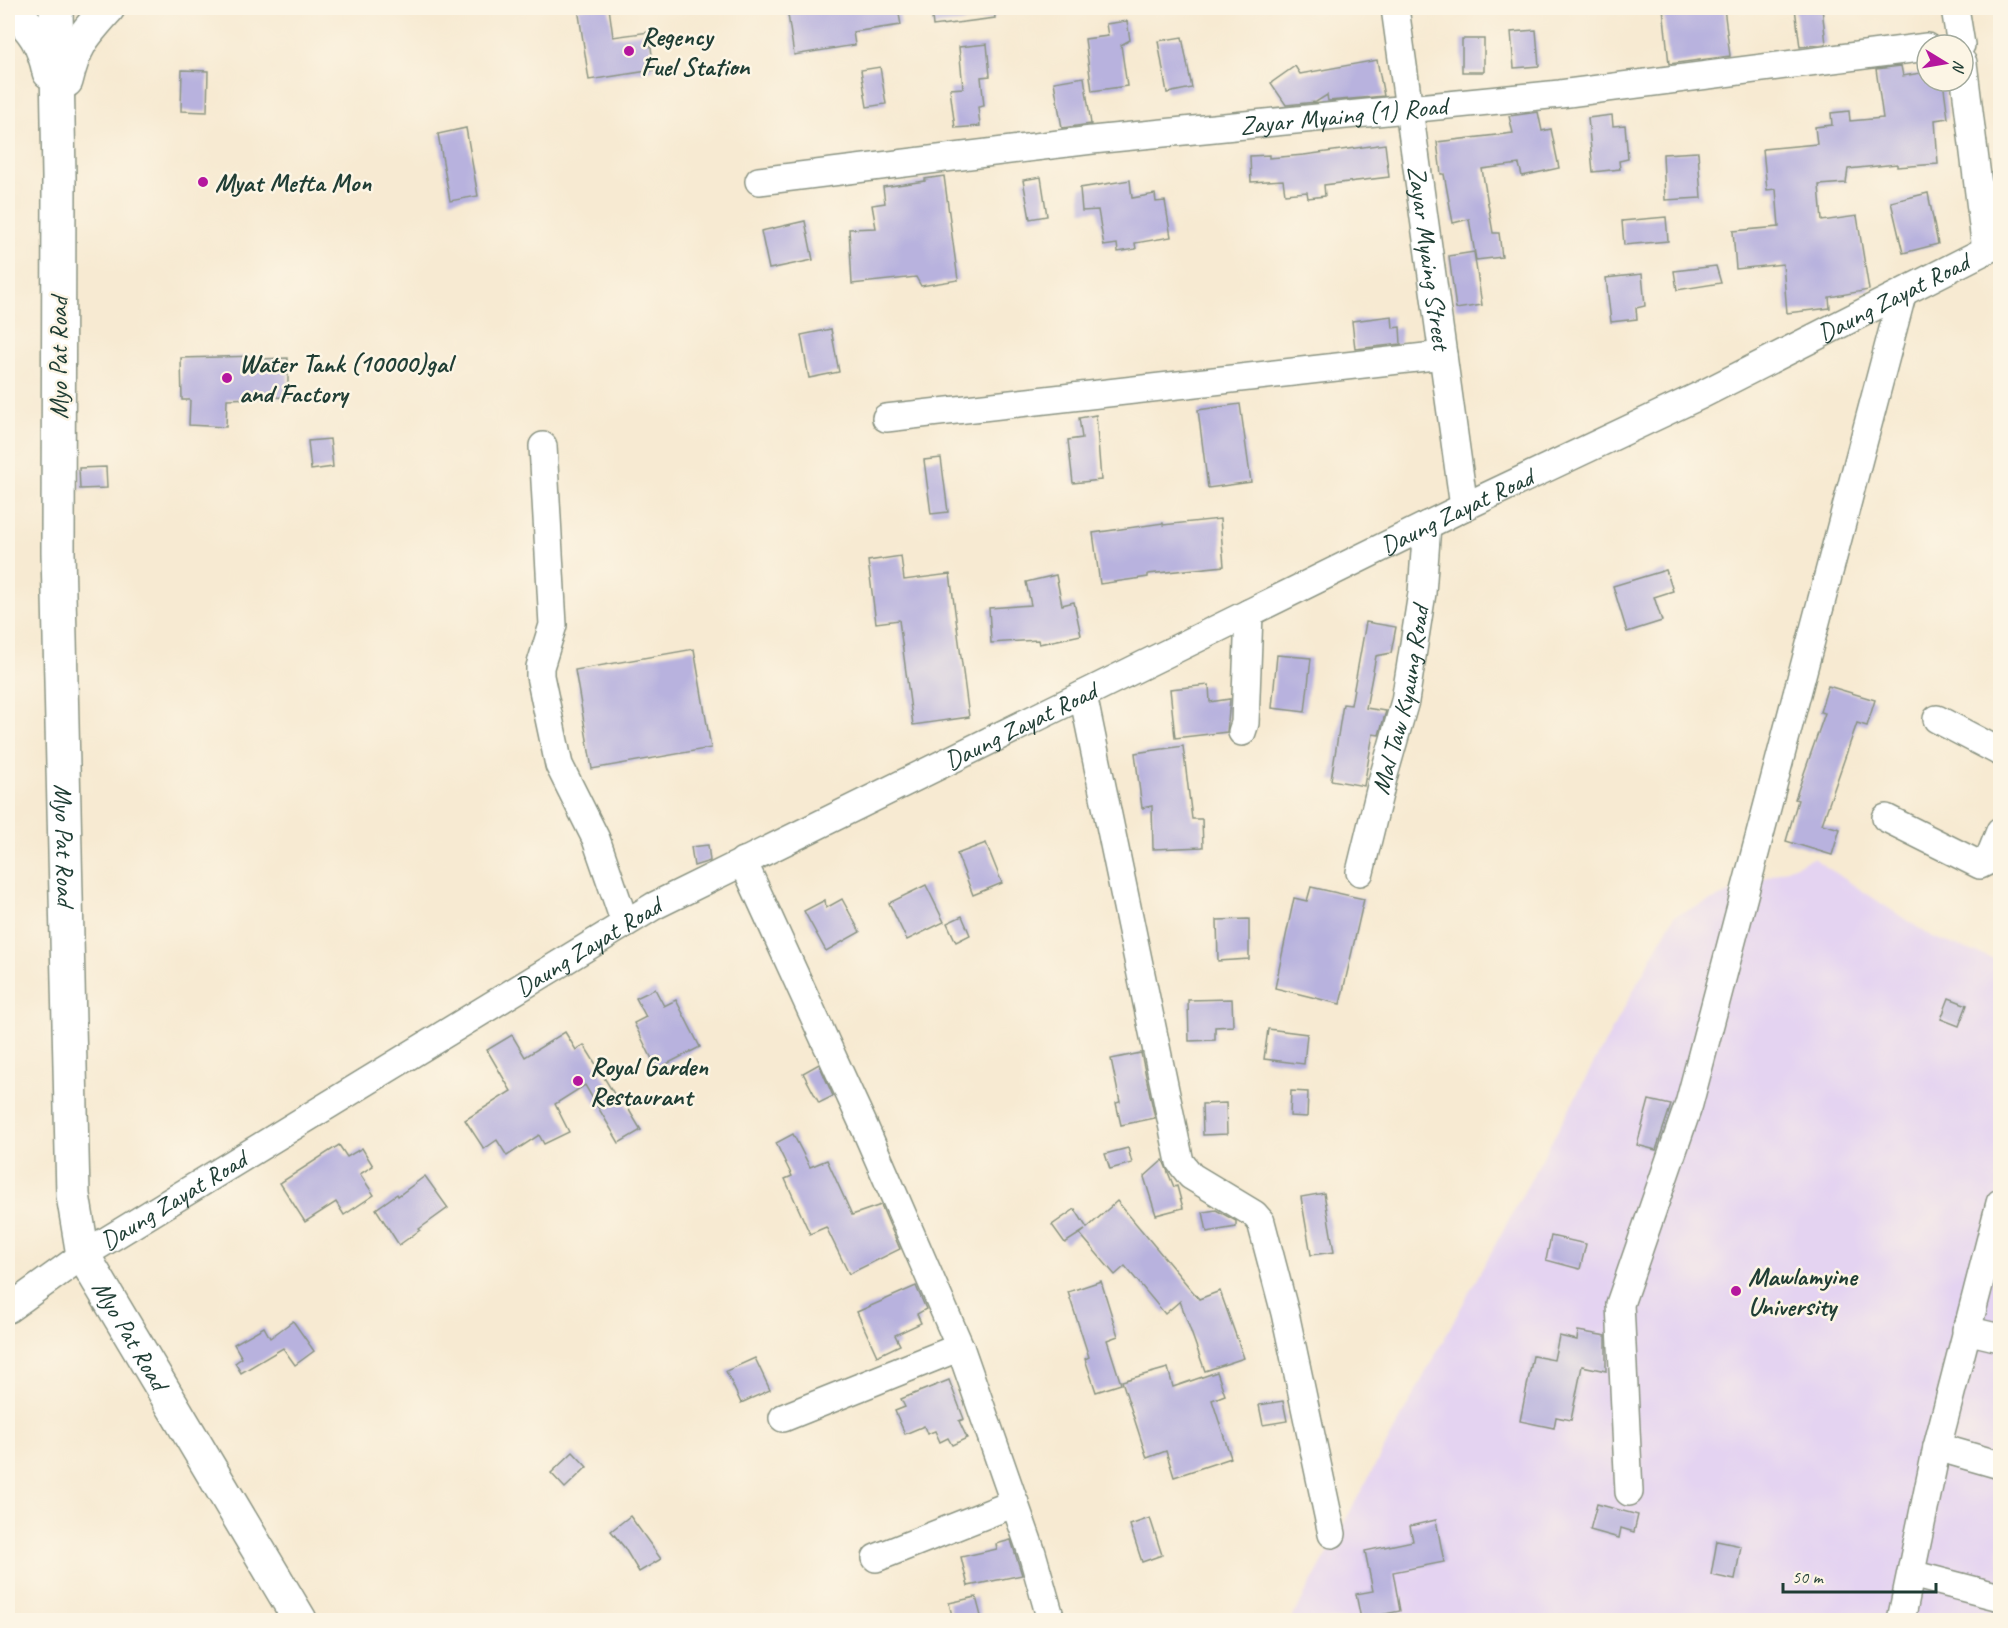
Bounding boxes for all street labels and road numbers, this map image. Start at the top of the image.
street label: Zayar Myaing (1) Road [1238,89,1452,142]
street label: Zayar Myaing Street [1400,164,1458,354]
street label: Daung Zayat Road [1812,244,1978,350]
street label: Myo Pat Road [42,293,75,419]
street label: Daung Zayat Road [1375,459,1542,563]
street label: Mal Taw Kyaung Road [1364,600,1437,798]
street label: Daung Zayat Road [939,673,1105,777]
street label: Myo Pat Road [46,783,82,910]
street label: Daung Zayat Road [509,888,670,1004]
street label: Daung Zayat Road [94,1141,256,1258]
street label: Myo Pat Road [85,1274,177,1399]

